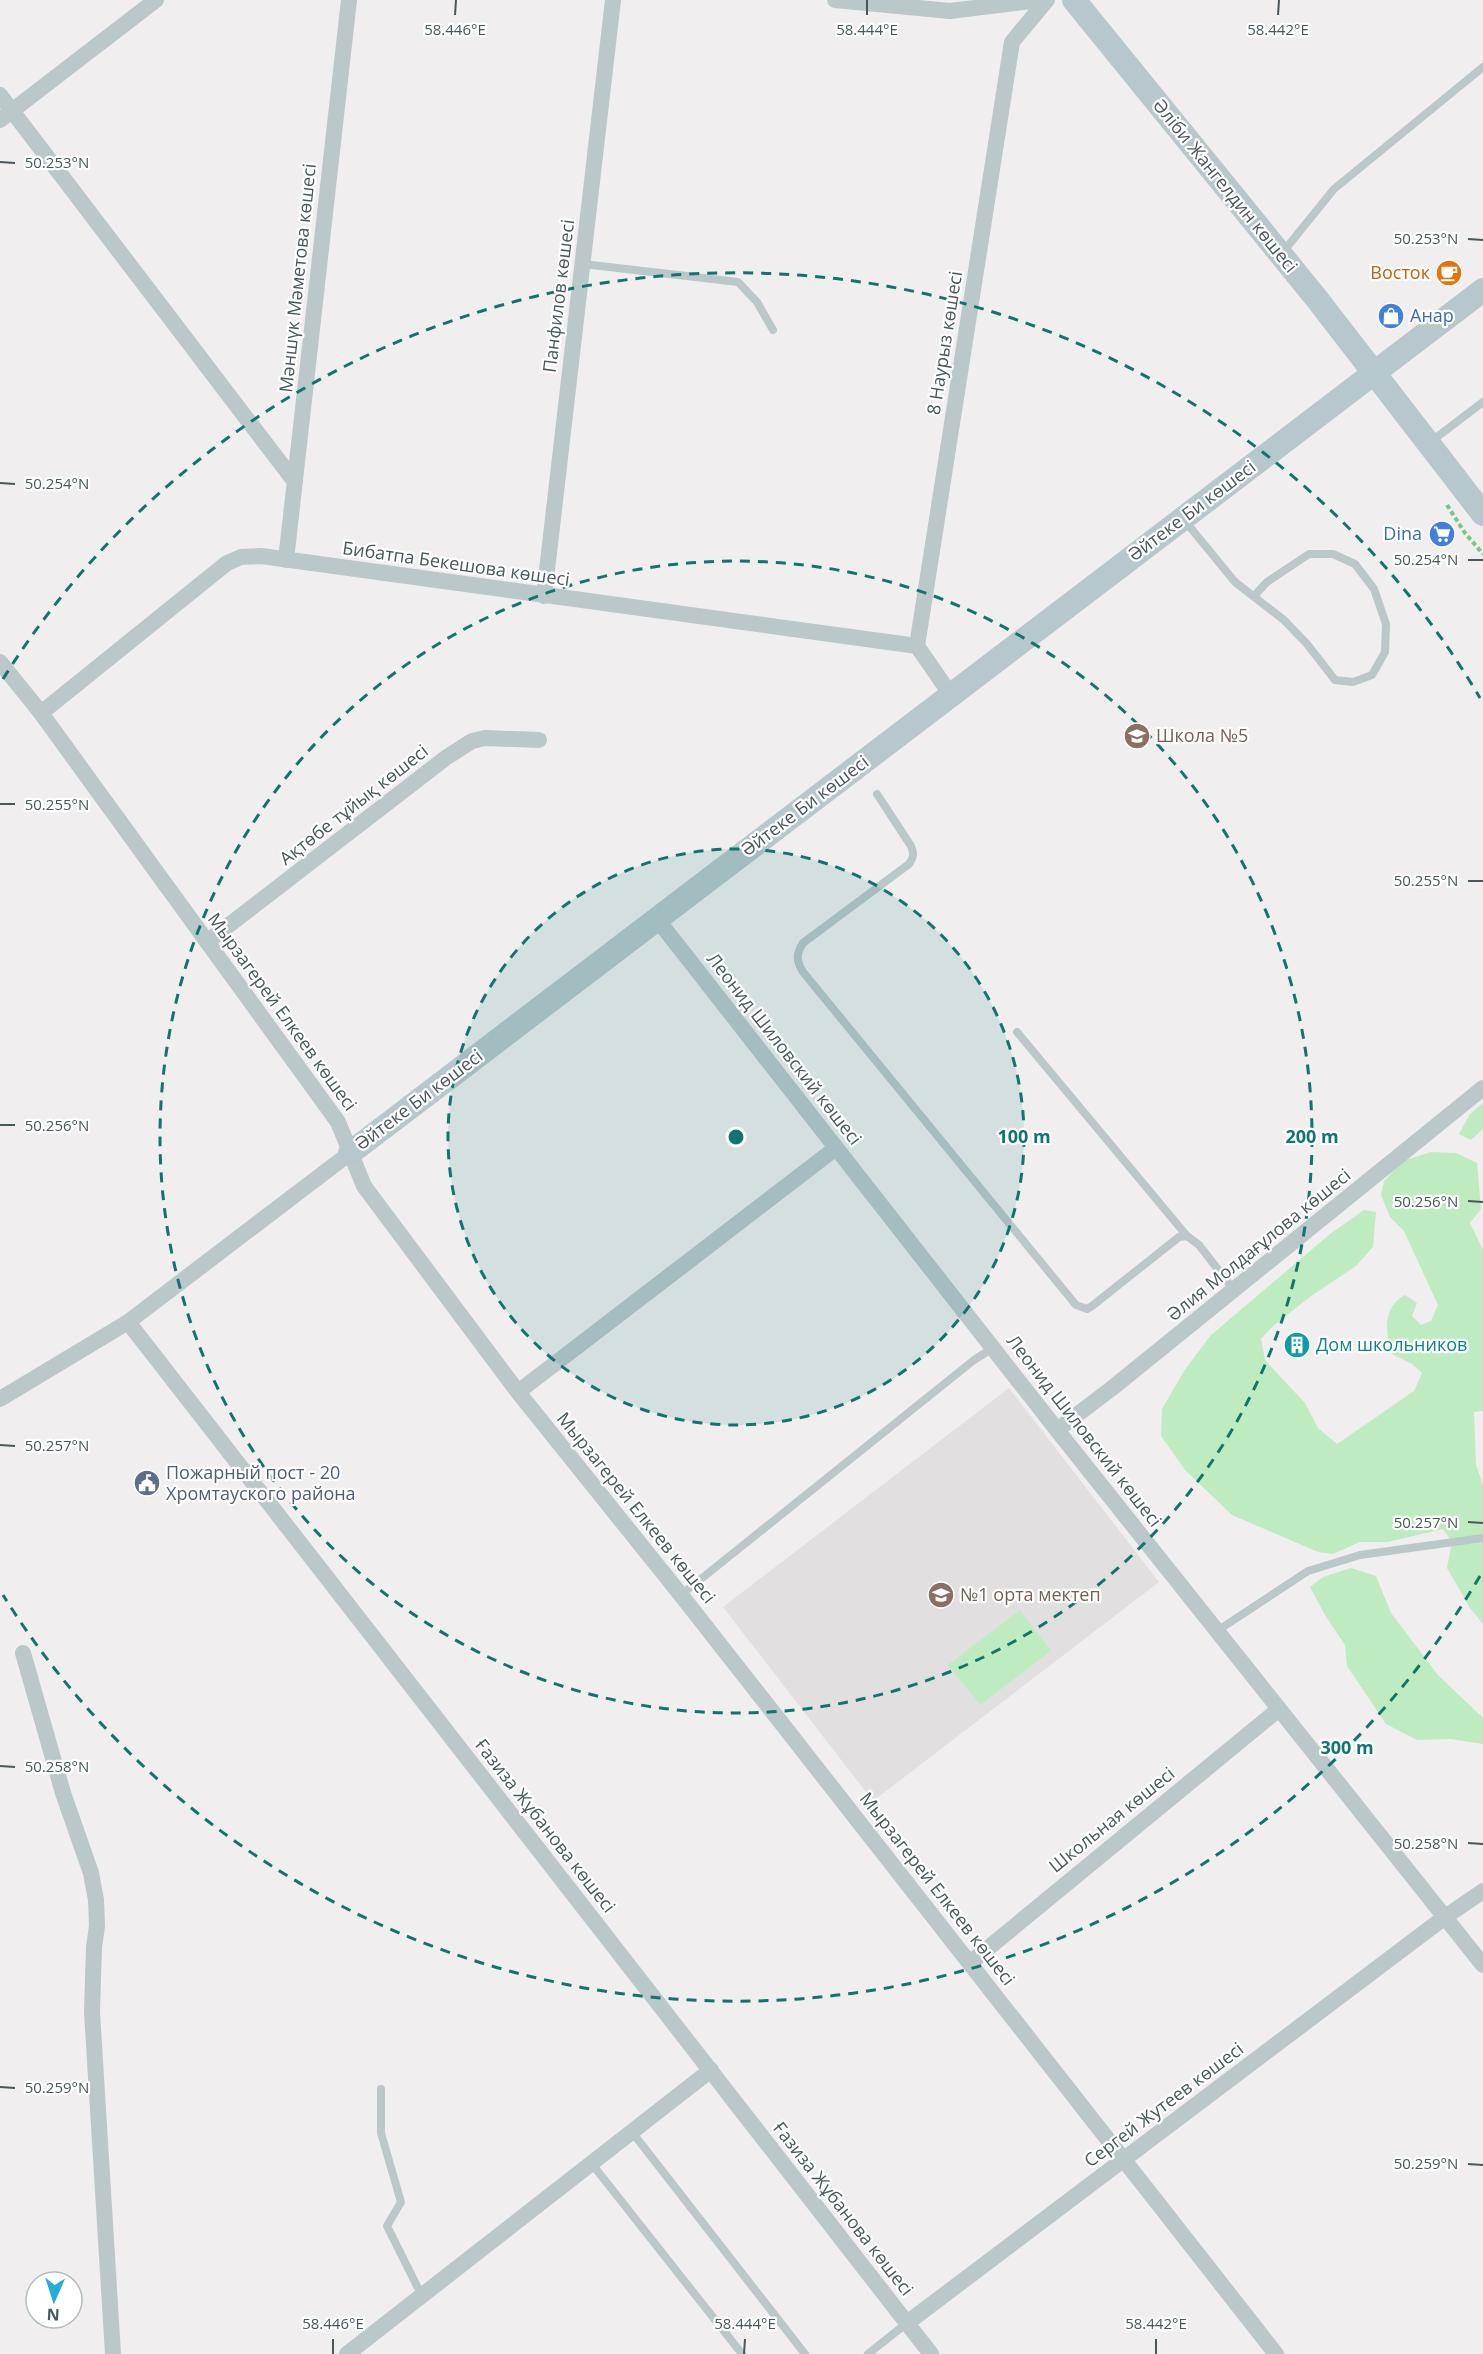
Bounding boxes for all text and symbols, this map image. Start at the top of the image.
text: 58.446°E [424,19,486,39]
text: 58.444°E [836,19,898,39]
text: 58.442°E [1247,19,1309,39]
street label: Әліби Жангелдин көшесі [1148,94,1303,277]
text: 50.253°N [25,152,89,172]
street label: Мәншүк Мәметова көшесі [273,162,321,394]
street label: Панфилов көшесі [537,218,579,374]
text: 50.253°N [1394,228,1458,248]
cafe icon: Восток [1434,258,1464,288]
place label: Восток [1370,260,1431,284]
street label: 8 Наурыз көшесі [921,269,967,416]
shop icon: Анар [1376,301,1406,331]
place label: Анар [1410,303,1454,327]
street label: Әйтеке Би көшесі [1123,454,1260,566]
text: 50.254°N [25,473,89,493]
supermarket icon: Dina [1427,519,1457,549]
place label: Dina [1383,521,1422,545]
street label: Бибатпа Бекешова көшесі [341,535,571,591]
text: 50.254°N [1394,549,1458,569]
school or university icon: Школа №5 [1122,721,1152,751]
place label: Школа №5 [1156,723,1248,747]
street label: Ақтөбе тұйық көшесі [274,739,433,870]
street label: Әйтеке Би көшесі [736,749,873,861]
text: 50.255°N [25,794,89,814]
text: 50.255°N [1394,870,1458,890]
street label: Мырзагерей Елкеев көшесі [203,908,363,1115]
street label: Леонид Шиловский көшесі [702,947,867,1149]
street label: Әйтеке Би көшесі [350,1043,487,1155]
text: 50.256°N [25,1115,89,1135]
text: 100 m [997,1124,1051,1148]
text: 200 m [1285,1124,1339,1148]
centre of rings [726,1127,746,1147]
street label: Әлия Молдағұлова көшесі [1162,1163,1355,1326]
text: 50.256°N [1394,1191,1458,1211]
street label: Леонид Шиловский көшесі [1002,1329,1167,1531]
building icon: Дом школьников [1282,1330,1312,1360]
place label: Дом школьников [1316,1332,1467,1356]
street label: Мырзагерей Елкеев көшесі [552,1407,721,1608]
text: 50.257°N [25,1435,89,1455]
place label: Пожарный пост - 20 Хромтауского района [166,1460,356,1505]
public building icon: Пожарный пост - 20 Хромтауского района [132,1468,162,1498]
text: 50.257°N [1394,1512,1458,1532]
school or university icon: №1 орта мектеп [926,1580,956,1610]
place label: №1 орта мектеп [960,1582,1101,1606]
street label: Ғазиза Жұбанова көшесі [470,1733,621,1917]
text: 300 m [1320,1735,1374,1759]
text: 50.258°N [25,1756,89,1776]
street label: Школьная көшесі [1044,1761,1179,1877]
street label: Мырзагерей Елкеев көшесі [855,1787,1021,1990]
text: 50.258°N [1394,1833,1458,1853]
street label: Сергей Жутеев көшесі [1079,2036,1248,2172]
text: 50.259°N [25,2077,89,2097]
street label: Ғазиза Жұбанова көшесі [768,2116,919,2300]
text: 50.259°N [1394,2153,1458,2173]
north arrow [24,2270,84,2330]
text: N [46,2304,60,2326]
text: 58.446°E [302,2313,364,2333]
text: 58.444°E [714,2313,776,2333]
text: 58.442°E [1125,2313,1187,2333]

